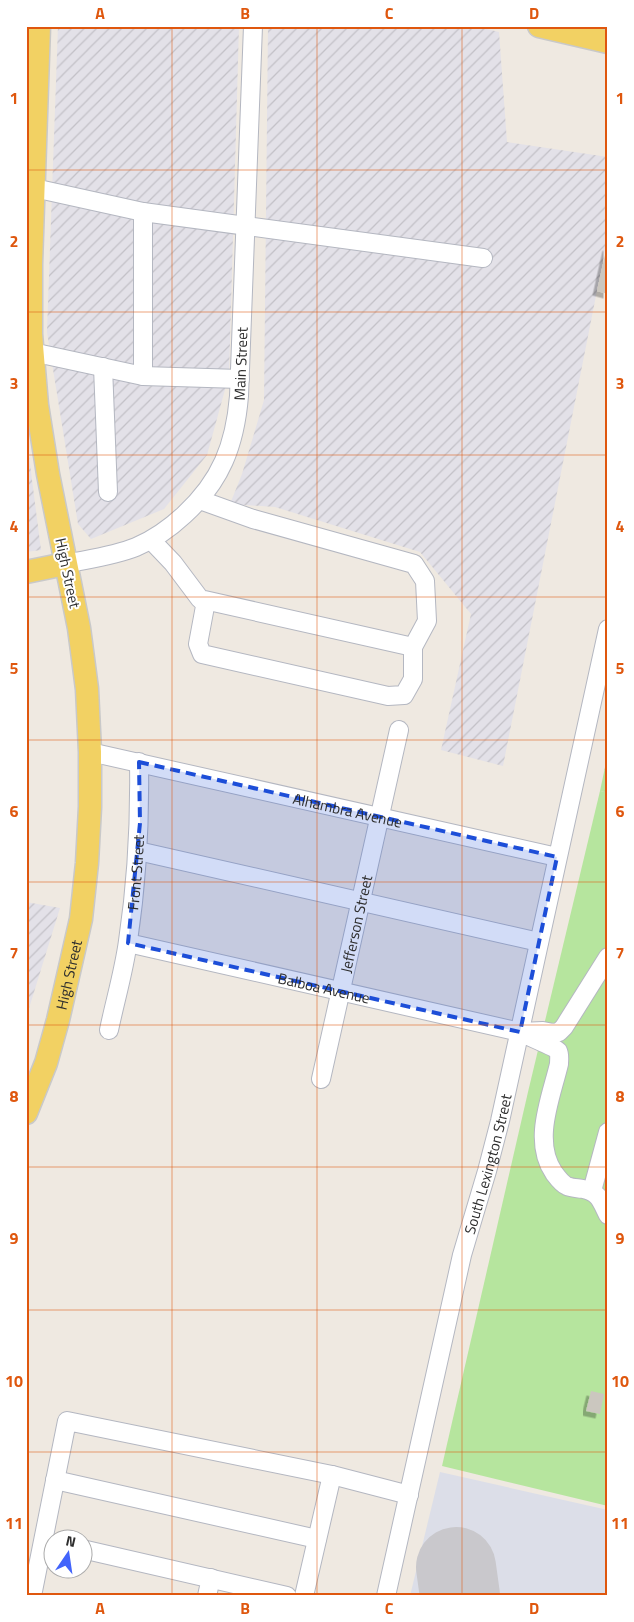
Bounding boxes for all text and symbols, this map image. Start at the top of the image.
text: A [95,1,105,25]
text: B [240,1,250,25]
text: C [385,1,394,25]
text: D [529,1,539,25]
text: 1 [10,86,18,110]
text: 1 [616,86,624,110]
text: 2 [10,229,18,253]
text: 2 [616,229,624,253]
street label: Main Street [227,326,253,401]
text: 3 [10,371,18,395]
text: 3 [616,371,624,395]
text: 4 [10,514,19,538]
text: 4 [616,514,625,538]
street label: High Street [49,536,87,611]
text: 5 [10,656,19,680]
text: 5 [616,656,625,680]
street label: Alhambra Avenue [291,786,404,833]
text: 6 [10,799,19,823]
text: 6 [616,799,625,823]
street label: Front Street [121,833,150,911]
street label: Jefferson Street [334,872,378,975]
street label: High Street [49,937,88,1012]
text: 7 [10,941,18,965]
text: 7 [616,941,624,965]
street label: Balboa Avenue [276,966,372,1009]
text: 8 [10,1084,19,1108]
text: 8 [616,1084,625,1108]
street label: South Lexington Street [457,1091,517,1237]
text: 9 [10,1226,19,1250]
text: 9 [616,1226,625,1250]
text: 10 [5,1369,23,1393]
text: 10 [611,1369,629,1393]
text: 11 [5,1511,23,1535]
text: 11 [611,1511,629,1535]
north arrow [42,1530,92,1580]
text: N [64,1530,78,1552]
text: A [95,1596,105,1620]
text: B [240,1596,250,1620]
text: C [385,1596,394,1620]
text: D [529,1596,539,1620]

